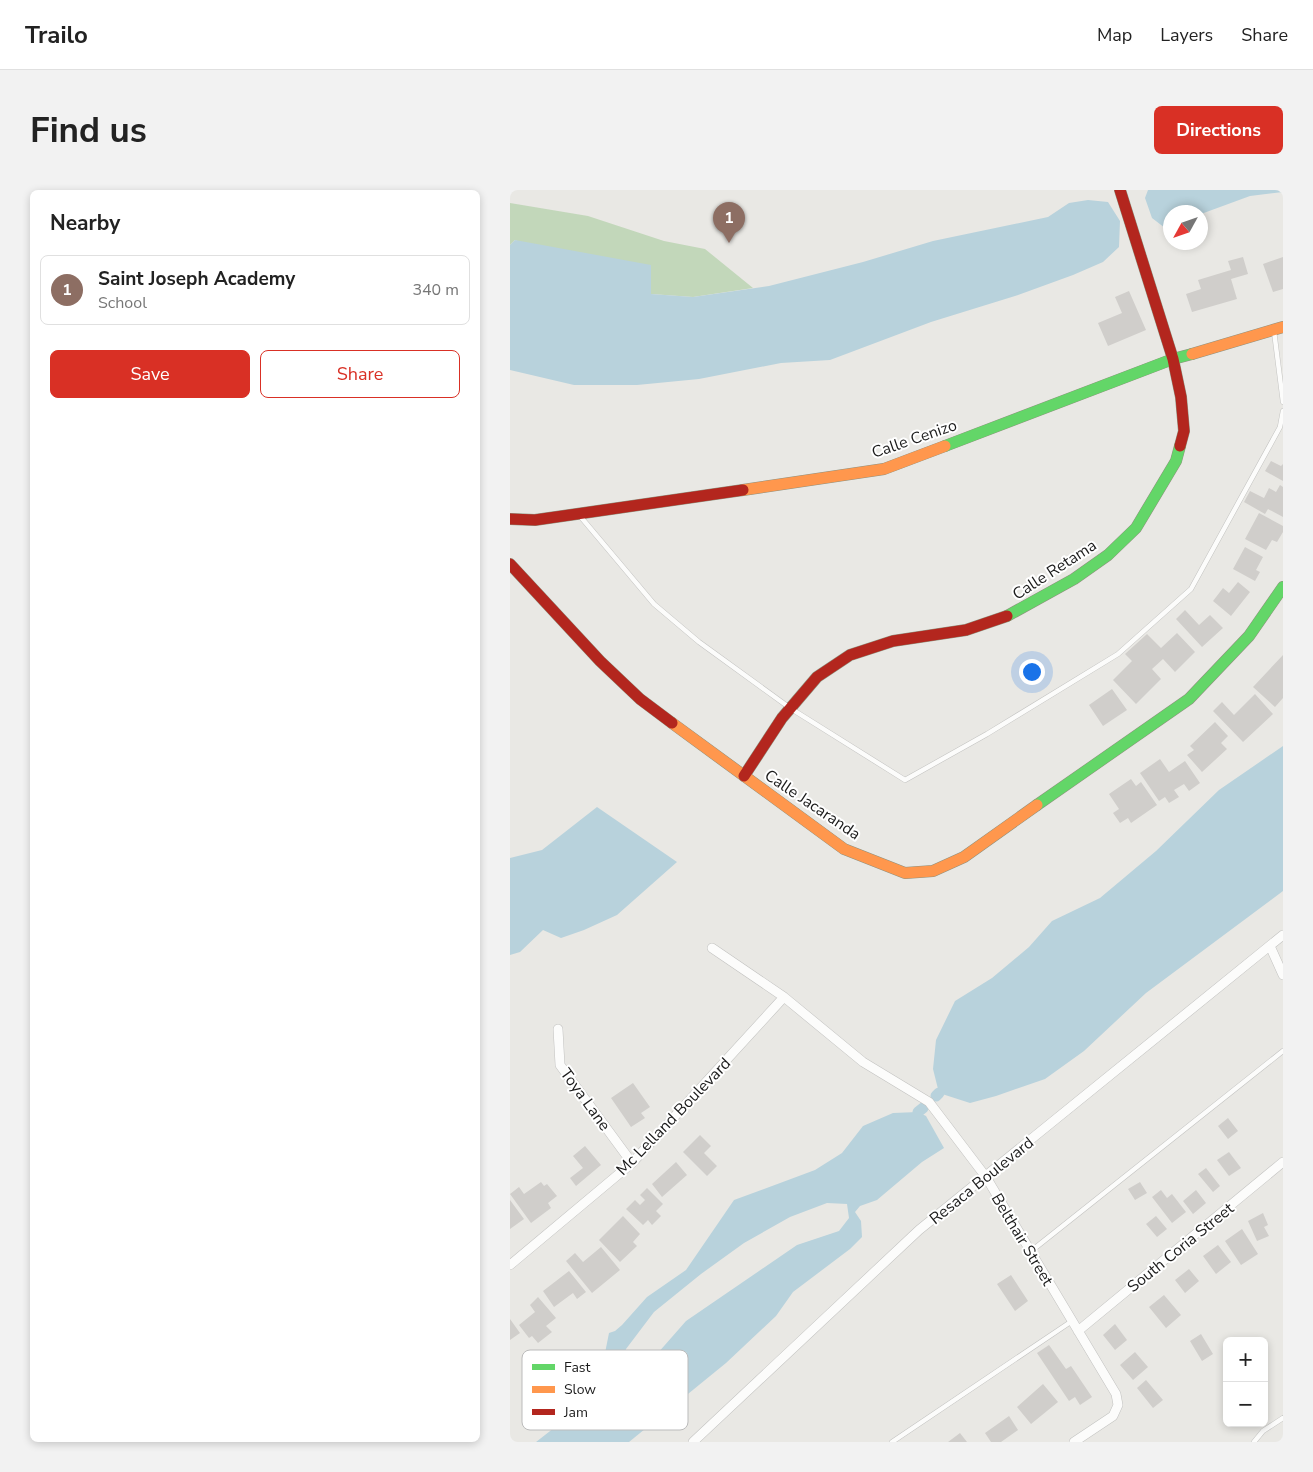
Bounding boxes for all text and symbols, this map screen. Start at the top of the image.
text: Trailo [25,19,88,51]
text: Map [1097,23,1132,47]
text: Layers [1160,23,1213,47]
text: Share [1241,23,1288,47]
button: Directions [1154,106,1283,154]
text: Find us [30,107,147,154]
pin: 1 [713,202,745,243]
north arrow [1163,205,1208,250]
text: Nearby [50,209,120,237]
text: Saint Joseph Academy [98,266,295,292]
text: 1 [62,279,72,301]
text: 340 m [412,279,459,301]
text: School [98,292,147,314]
button: Save [50,350,250,398]
button: Share [260,350,460,398]
street label: Calle Cenizo [869,414,960,464]
street label: Calle Retama [1008,534,1101,605]
your location [1019,659,1045,685]
street label: Calle Jacaranda [760,765,865,845]
street label: Mc Lelland Boulevard [612,1053,736,1180]
street label: Toya Lane [555,1064,615,1135]
street label: Resaca Boulevard [925,1132,1038,1230]
street label: Belthair Street [986,1189,1059,1290]
street label: South Coria Street [1123,1198,1239,1298]
map controls [1223,1337,1268,1427]
button: + [1223,1337,1268,1382]
legend [522,1350,688,1430]
text: Fast [564,1358,590,1377]
text: Slow [564,1380,596,1399]
button: − [1223,1382,1268,1427]
text: Jam [563,1403,588,1422]

